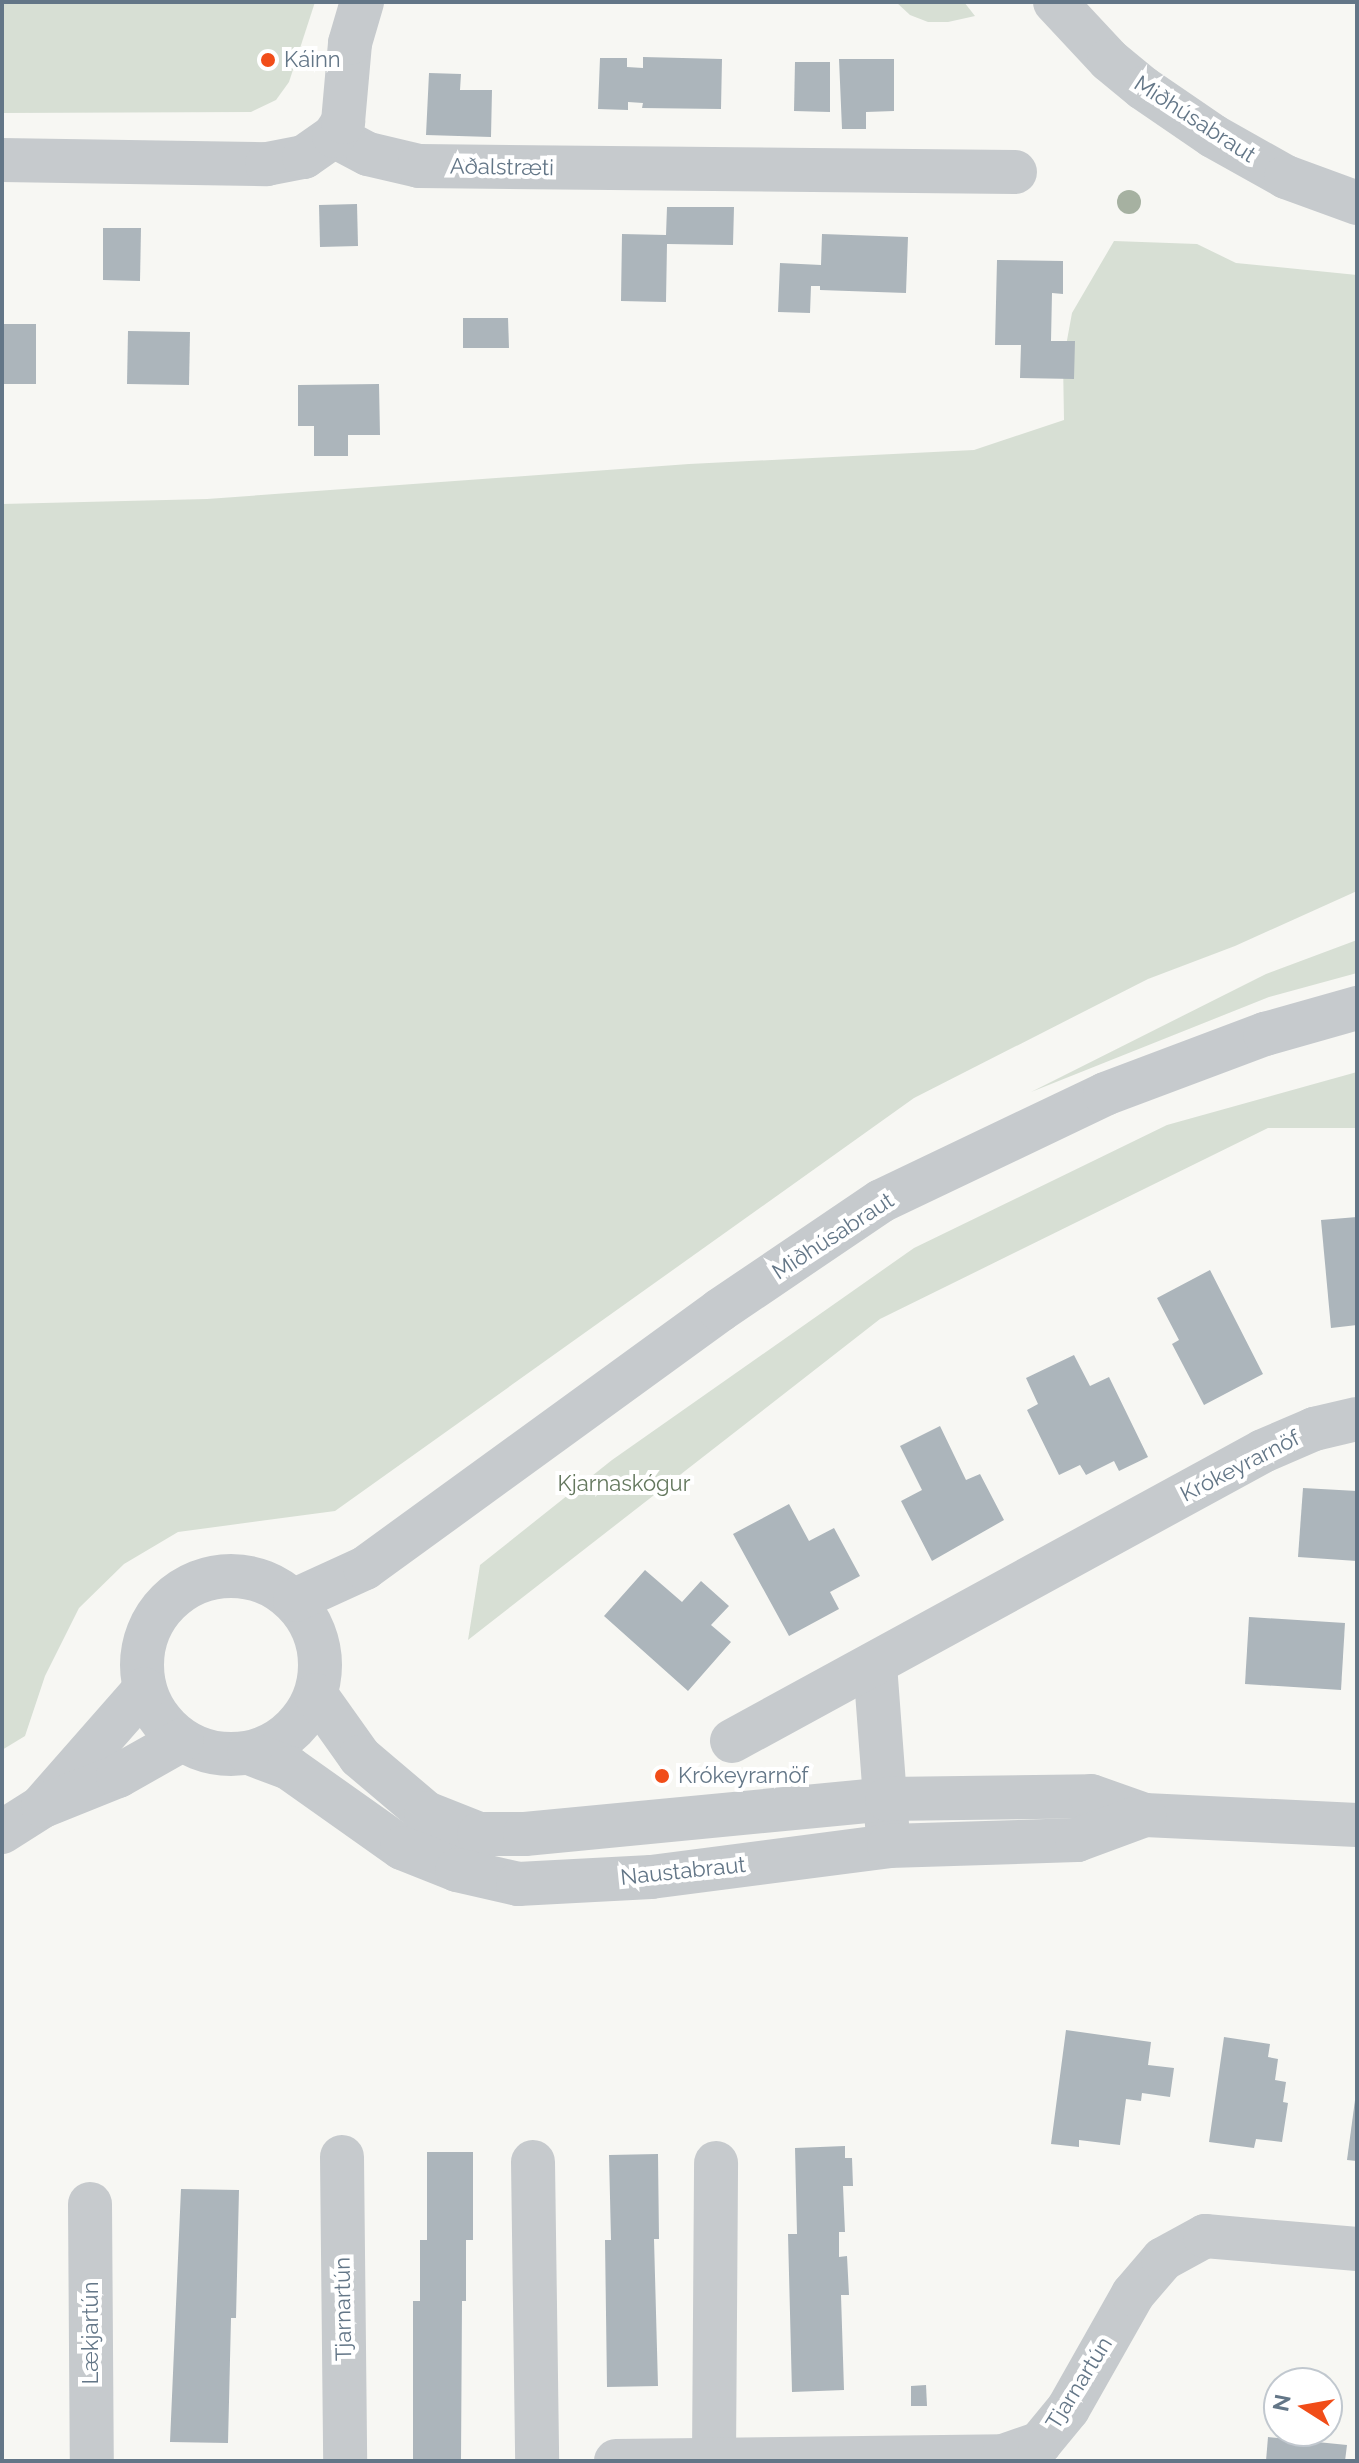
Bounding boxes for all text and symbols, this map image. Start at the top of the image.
place label: Káinn [284,47,341,73]
marker: Káinn [259,51,277,69]
street label: Miðhúsabraut [1129,70,1261,168]
street label: Aðalstræti [450,153,554,181]
street label: Miðhúsabraut [767,1187,899,1285]
street label: Krókeyrarnöf [1176,1425,1304,1507]
park label: Kjarnaskógur [558,1471,690,1497]
place label: Krókeyrarnöf [678,1763,809,1789]
marker: Krókeyrarnöf [653,1767,671,1785]
street label: Naustabraut [619,1851,747,1891]
street label: Tjarnartún [329,2257,357,2361]
street label: Lækjartún [78,2282,104,2384]
street label: Tjarnartún [1040,2332,1118,2434]
north arrow [1263,2367,1343,2447]
text: N [1267,2392,1296,2414]

